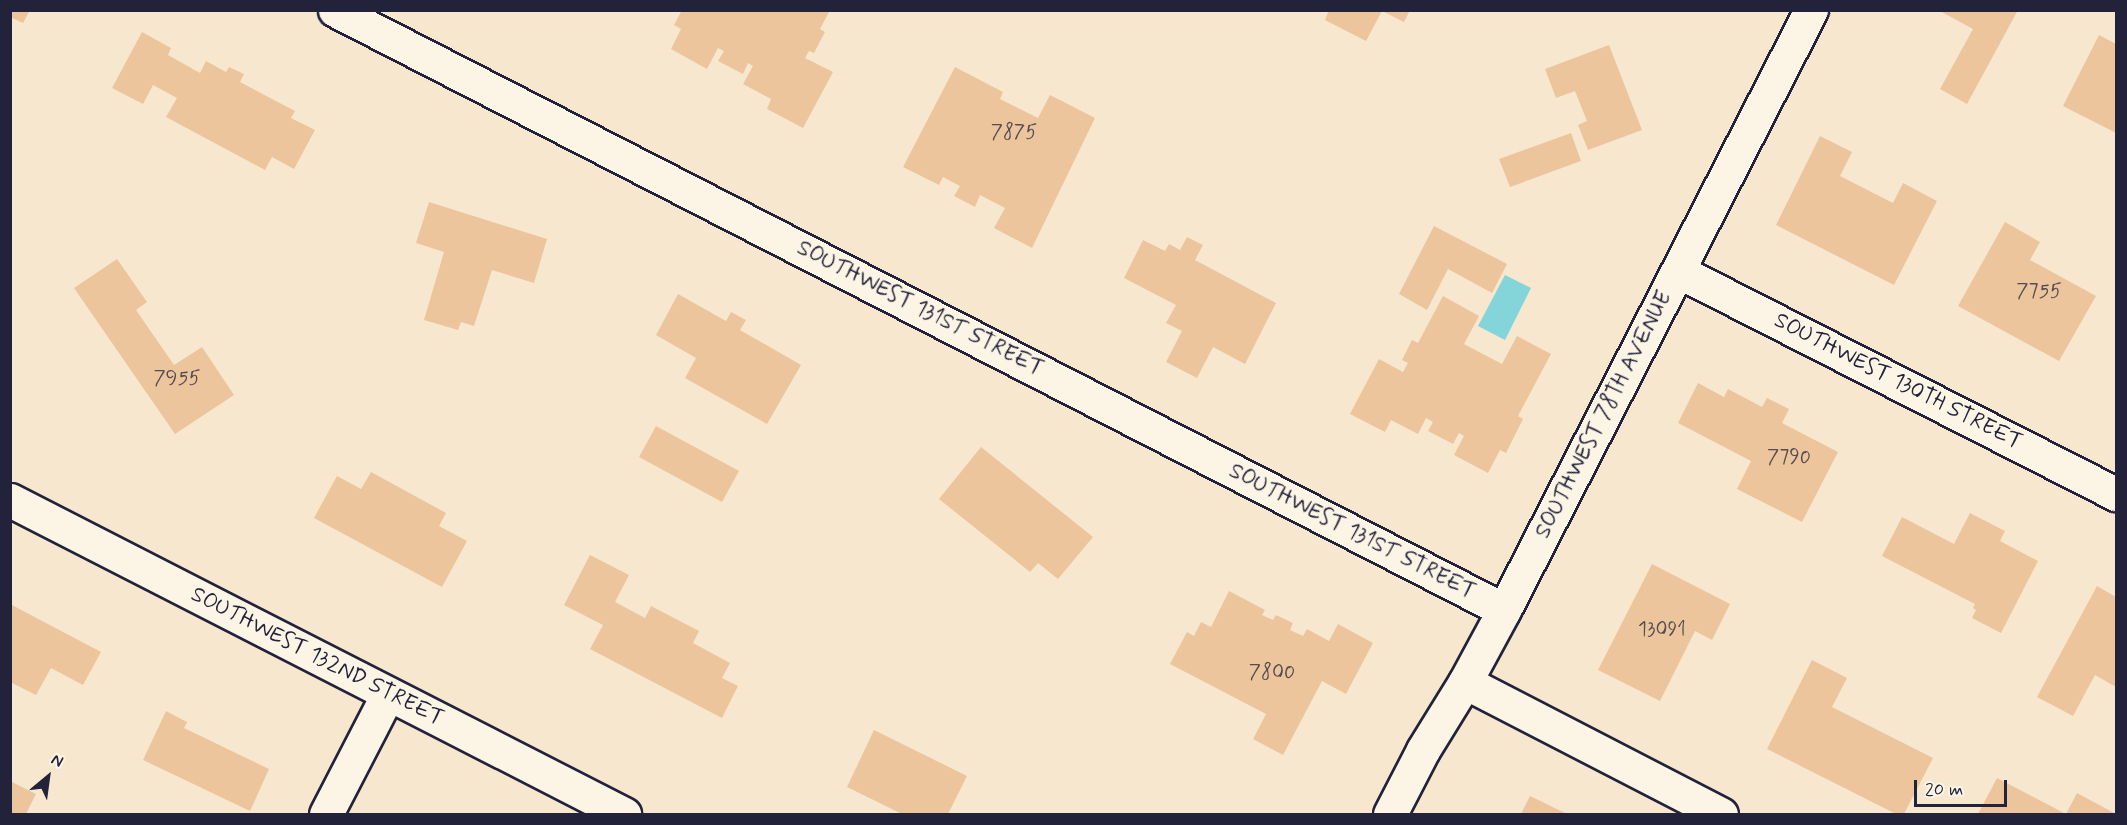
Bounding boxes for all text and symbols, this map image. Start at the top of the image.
house number: 7875 [991,120,1037,144]
street label: SOUTHWEST 131ST STREET [791,235,1049,383]
house number: 7755 [2016,279,2062,303]
street label: SOUTHWEST 78TH AVENUE [1530,287,1678,543]
street label: SOUTHWEST 130TH STREET [1768,307,2028,457]
house number: 7955 [153,366,201,390]
house number: 7790 [1767,445,1811,469]
street label: SOUTHWEST 131ST STREET [1223,458,1481,606]
street label: SOUTHWEST 132ND STREET [185,581,449,733]
house number: 13091 [1638,617,1686,641]
house number: 7800 [1249,660,1295,684]
north arrow [18,747,78,807]
text: N [47,749,67,773]
scale bar [1917,768,2010,806]
text: 20 m [1925,778,1963,802]

